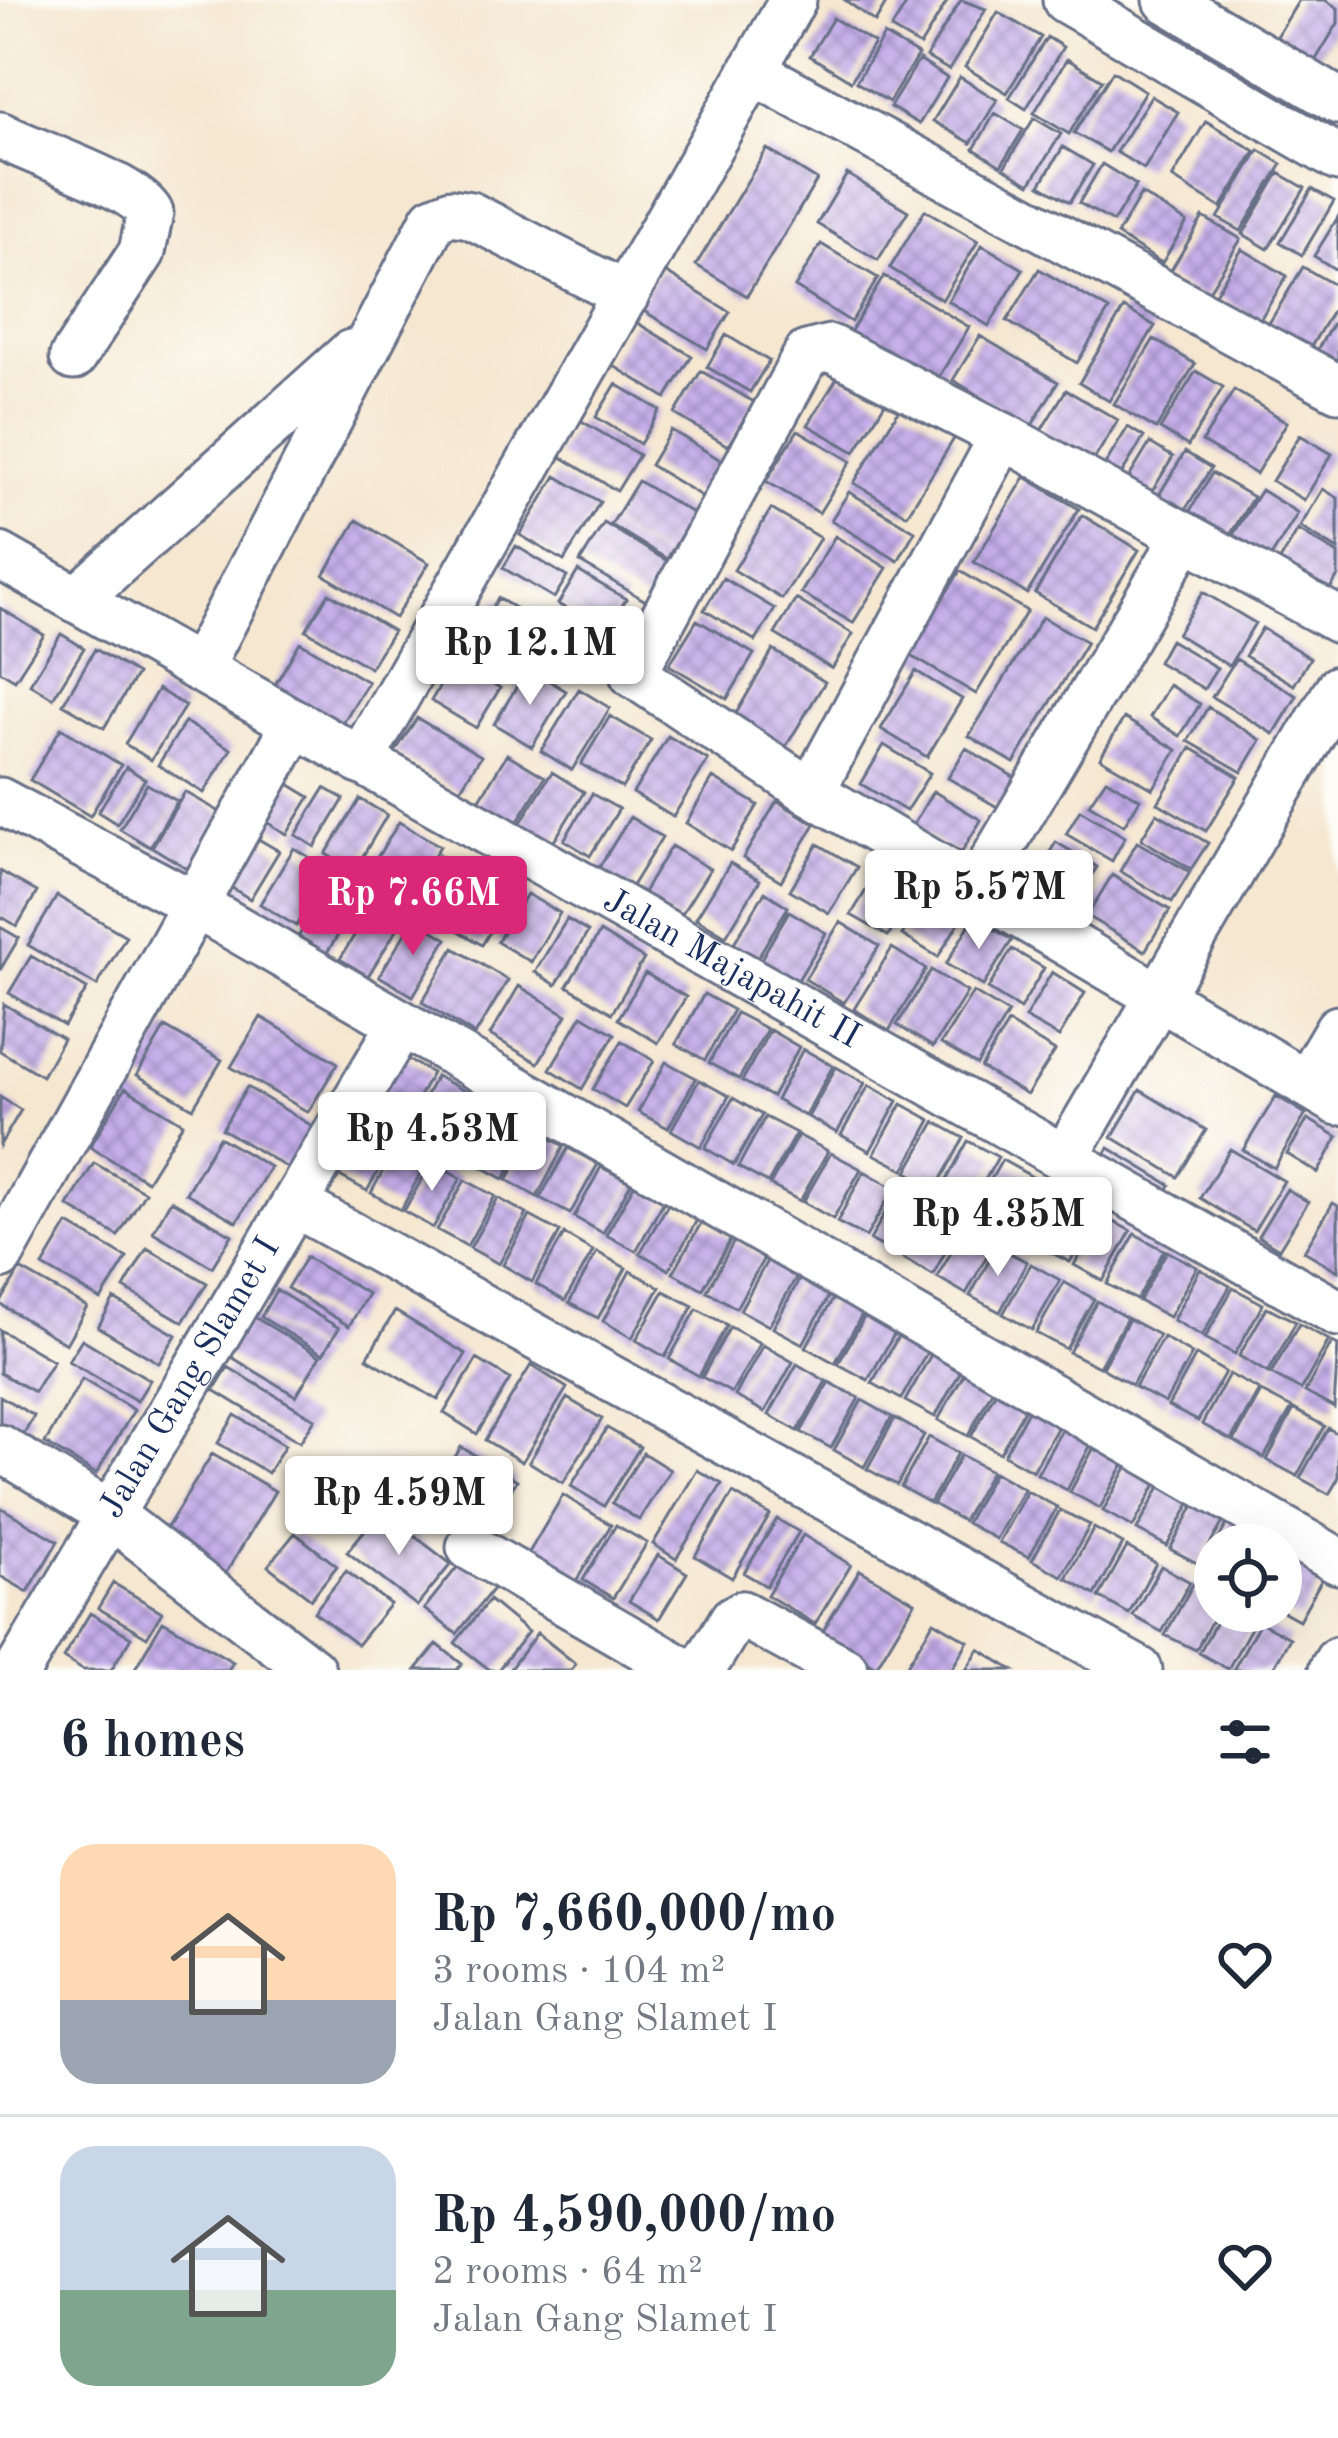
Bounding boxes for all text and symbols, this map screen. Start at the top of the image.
pin: Rp 12.1M [406,606,654,708]
text: Rp 12.1M [443,625,617,664]
pin: Rp 5.57M [855,850,1103,952]
pin: Rp 7.66M [289,856,537,958]
text: Rp 5.57M [892,869,1066,908]
text: Rp 7.66M [326,875,500,914]
street label: Jalan Majapahit II [597,883,866,1056]
pin: Rp 4.53M [308,1092,556,1194]
text: Rp 4.53M [345,1111,519,1150]
pin: Rp 4.35M [874,1177,1122,1279]
text: Rp 4.35M [911,1196,1085,1235]
street label: Jalan Gang Slamet I [94,1232,288,1525]
pin: Rp 4.59M [275,1456,523,1558]
text: Rp 4.59M [312,1475,486,1514]
map controls [1194,1524,1302,1632]
button: locate [1194,1524,1302,1632]
icon: filters [1212,1709,1278,1775]
text: 6 homes [60,1717,245,1768]
text: Rp 7,660,000/mo [432,1891,836,1942]
icon: home [156,1892,300,2036]
icon: heart [1212,1931,1278,1997]
text: 3 rooms · 104 m² [432,1952,725,1991]
text: Jalan Gang Slamet I [432,2000,777,2039]
text: Rp 4,590,000/mo [432,2192,836,2243]
icon: home [156,2194,300,2338]
icon: heart [1212,2233,1278,2299]
text: 2 rooms · 64 m² [432,2253,703,2292]
text: Jalan Gang Slamet I [432,2301,777,2340]

